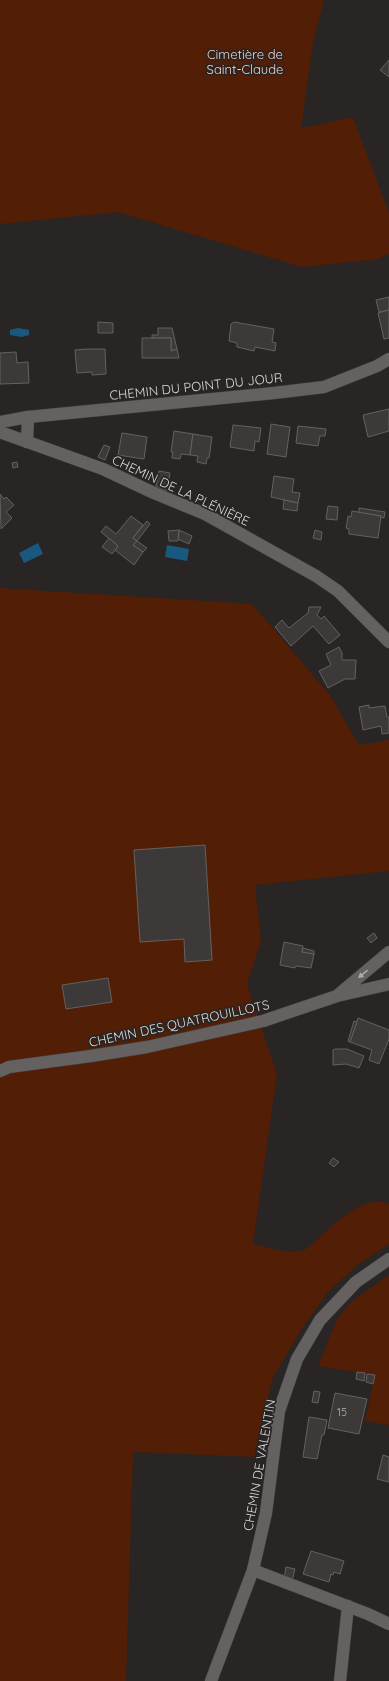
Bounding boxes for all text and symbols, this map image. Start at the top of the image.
park label: Cimetière de Saint-Claude [207,46,283,77]
street label: CHEMIN DU POINT DU JOUR [109,369,284,403]
street label: CHEMIN DE LA PLÉNIÈRE [110,451,252,529]
one-way arrow [358,969,368,978]
street label: CHEMIN DES QUATROUILLOTS [87,996,271,1050]
street label: CHEMIN DE VALENTIN [240,1398,278,1532]
house number: 15 [337,1405,347,1419]

